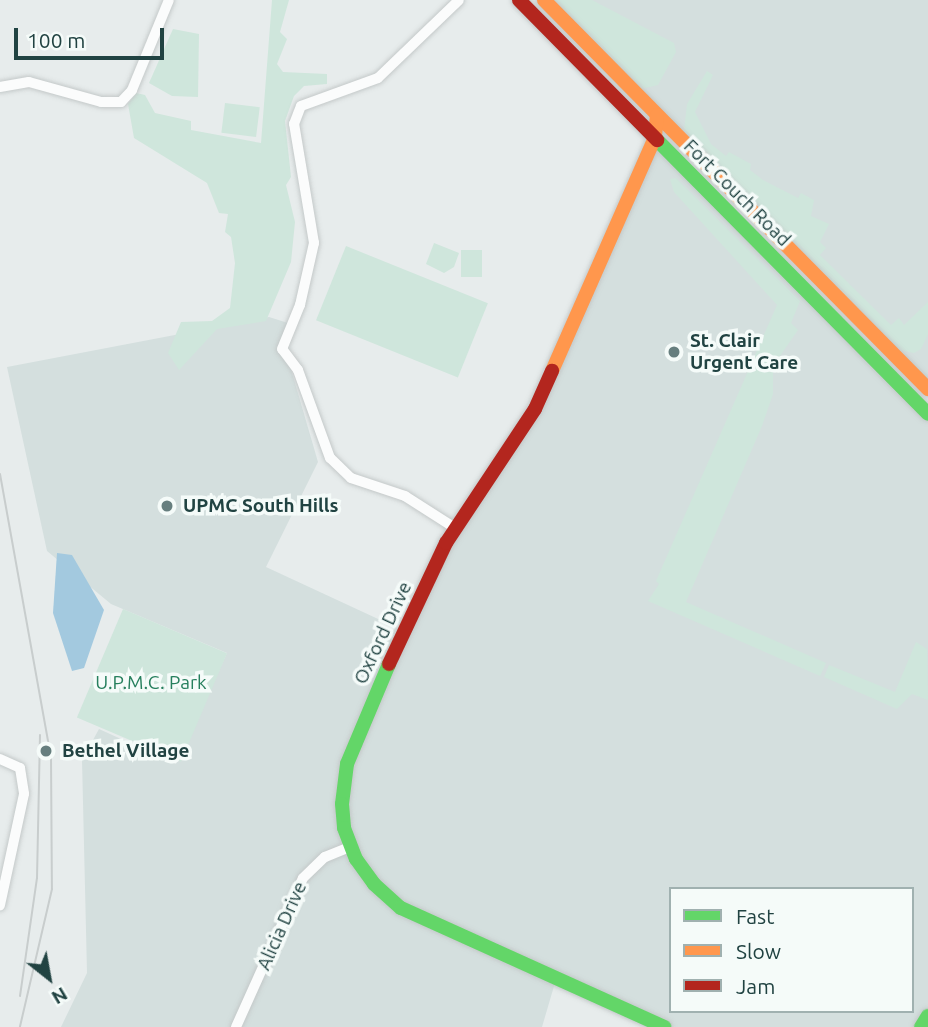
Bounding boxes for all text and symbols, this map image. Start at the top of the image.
scale bar [18,14,168,58]
text: 100 m [27,28,85,52]
street label: Fort Couch Road [679,135,795,251]
place label: St. Clair Urgent Care [690,330,798,374]
marker: St. Clair Urgent Care [664,342,684,362]
place label: UPMC South Hills [183,495,339,517]
marker: UPMC South Hills [157,496,177,516]
street label: Oxford Drive [349,578,417,688]
park label: U.P.M.C. Park [95,672,207,694]
place label: Bethel Village [62,740,189,762]
marker: Bethel Village [36,741,56,761]
street label: Alicia Drive [252,878,312,974]
legend [669,887,914,1013]
text: Fast [736,904,774,928]
text: Slow [736,939,781,963]
north arrow [14,943,84,1013]
text: Jam [736,974,775,998]
text: N [48,983,72,1009]

